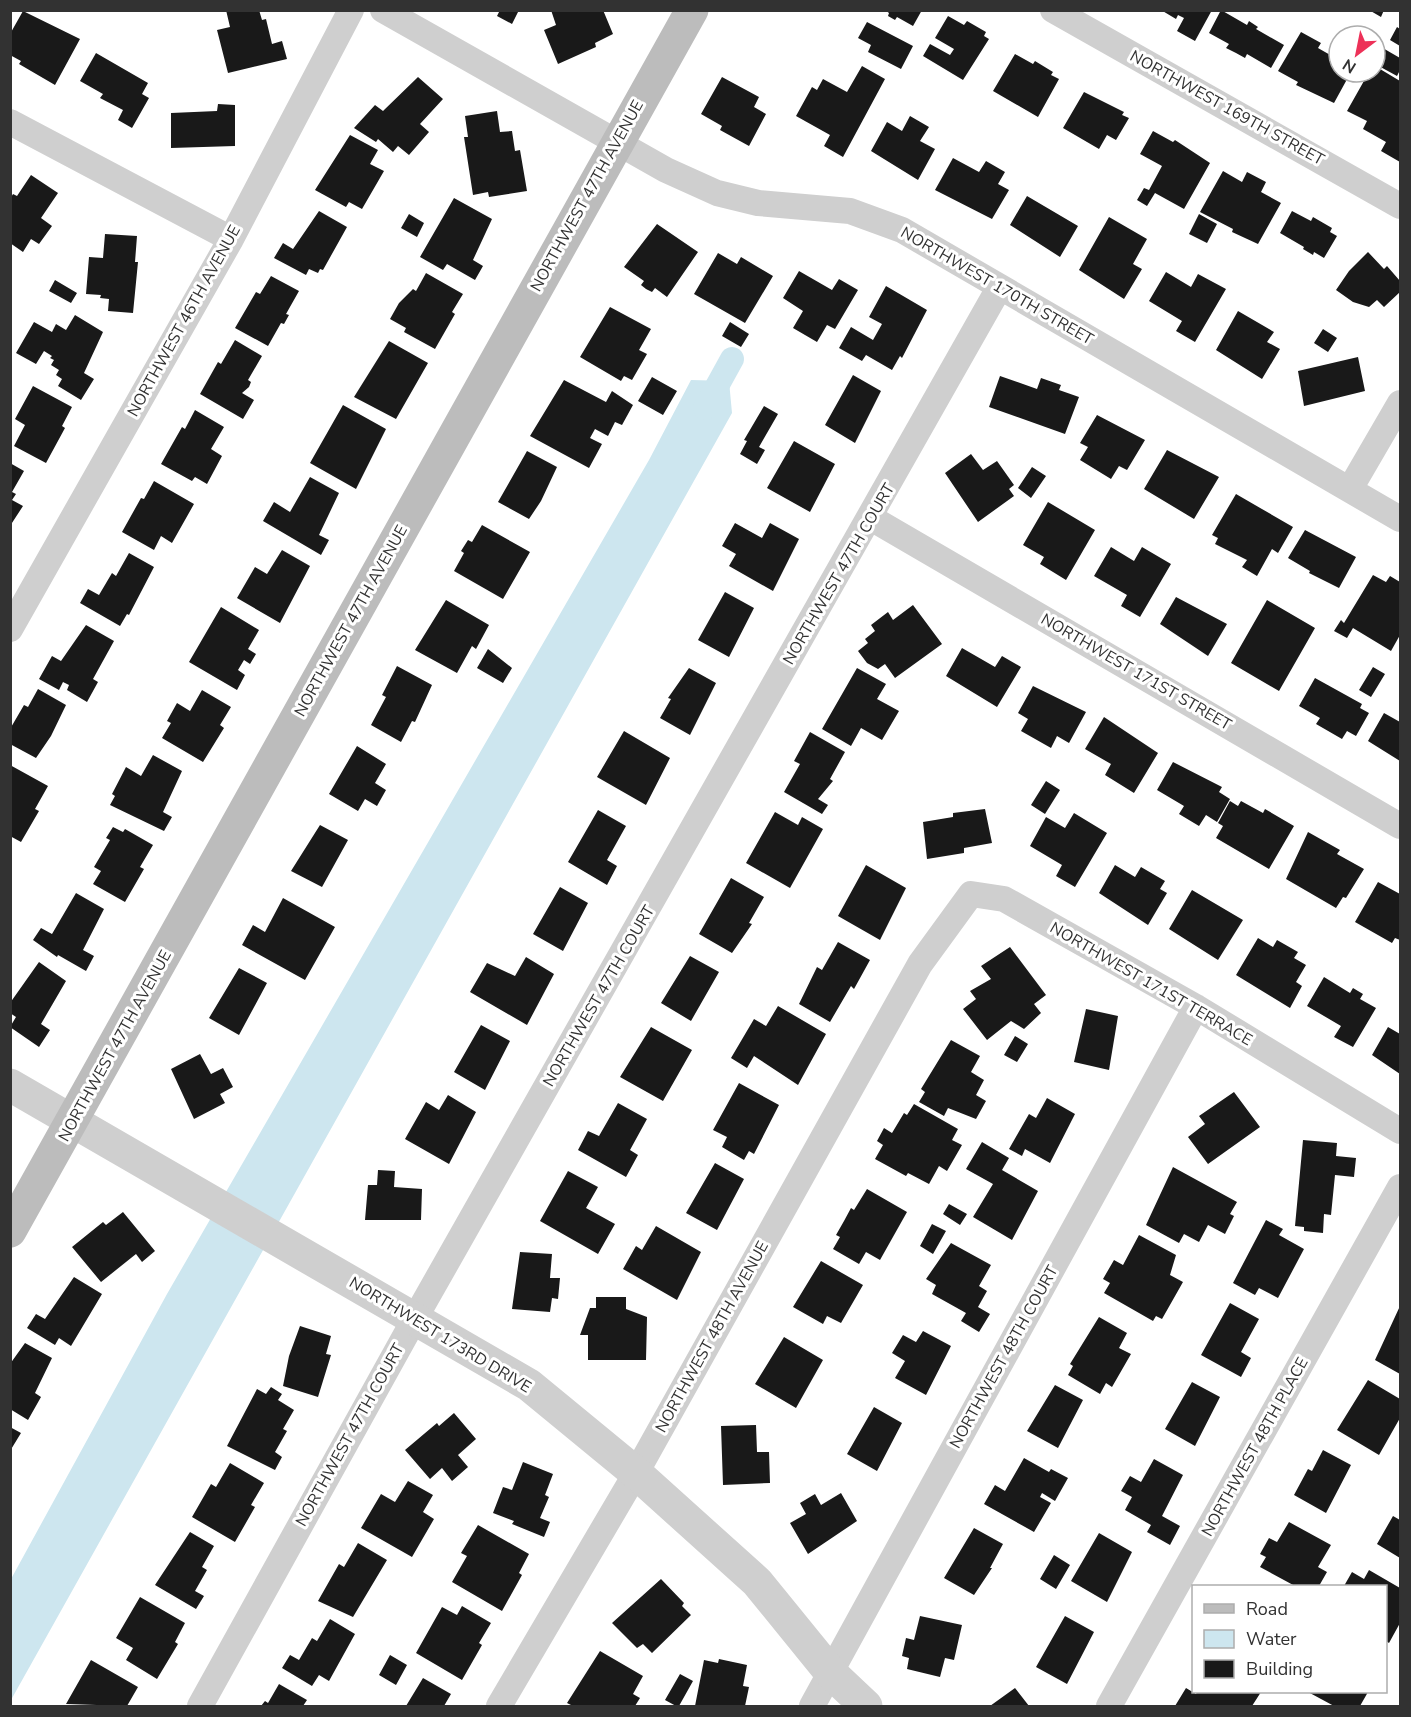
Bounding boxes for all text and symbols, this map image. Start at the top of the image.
north arrow [1327,24,1387,84]
street label: NORTHWEST 169TH STREET [1126,45,1328,171]
text: N [1339,53,1360,78]
street label: NORTHWEST 47TH AVENUE [525,96,649,296]
street label: NORTHWEST 46TH AVENUE [122,221,246,421]
street label: NORTHWEST 170TH STREET [897,222,1098,351]
street label: NORTHWEST 47TH COURT [778,479,900,669]
street label: NORTHWEST 47TH AVENUE [289,521,413,721]
street label: NORTHWEST 171ST STREET [1037,608,1236,736]
street label: NORTHWEST 47TH COURT [538,901,660,1091]
street label: NORTHWEST 171ST TERRACE [1046,917,1256,1051]
street label: NORTHWEST 47TH AVENUE [53,946,177,1146]
street label: NORTHWEST 48TH AVENUE [650,1237,774,1437]
street label: NORTHWEST 48TH COURT [944,1261,1064,1452]
street label: NORTHWEST 173RD DRIVE [345,1272,535,1398]
street label: NORTHWEST 47TH COURT [290,1339,410,1530]
street label: NORTHWEST 48TH PLACE [1197,1354,1313,1540]
legend [1192,1585,1387,1693]
text: Road [1246,1597,1288,1621]
text: Water [1246,1627,1297,1651]
text: Building [1246,1657,1313,1681]

